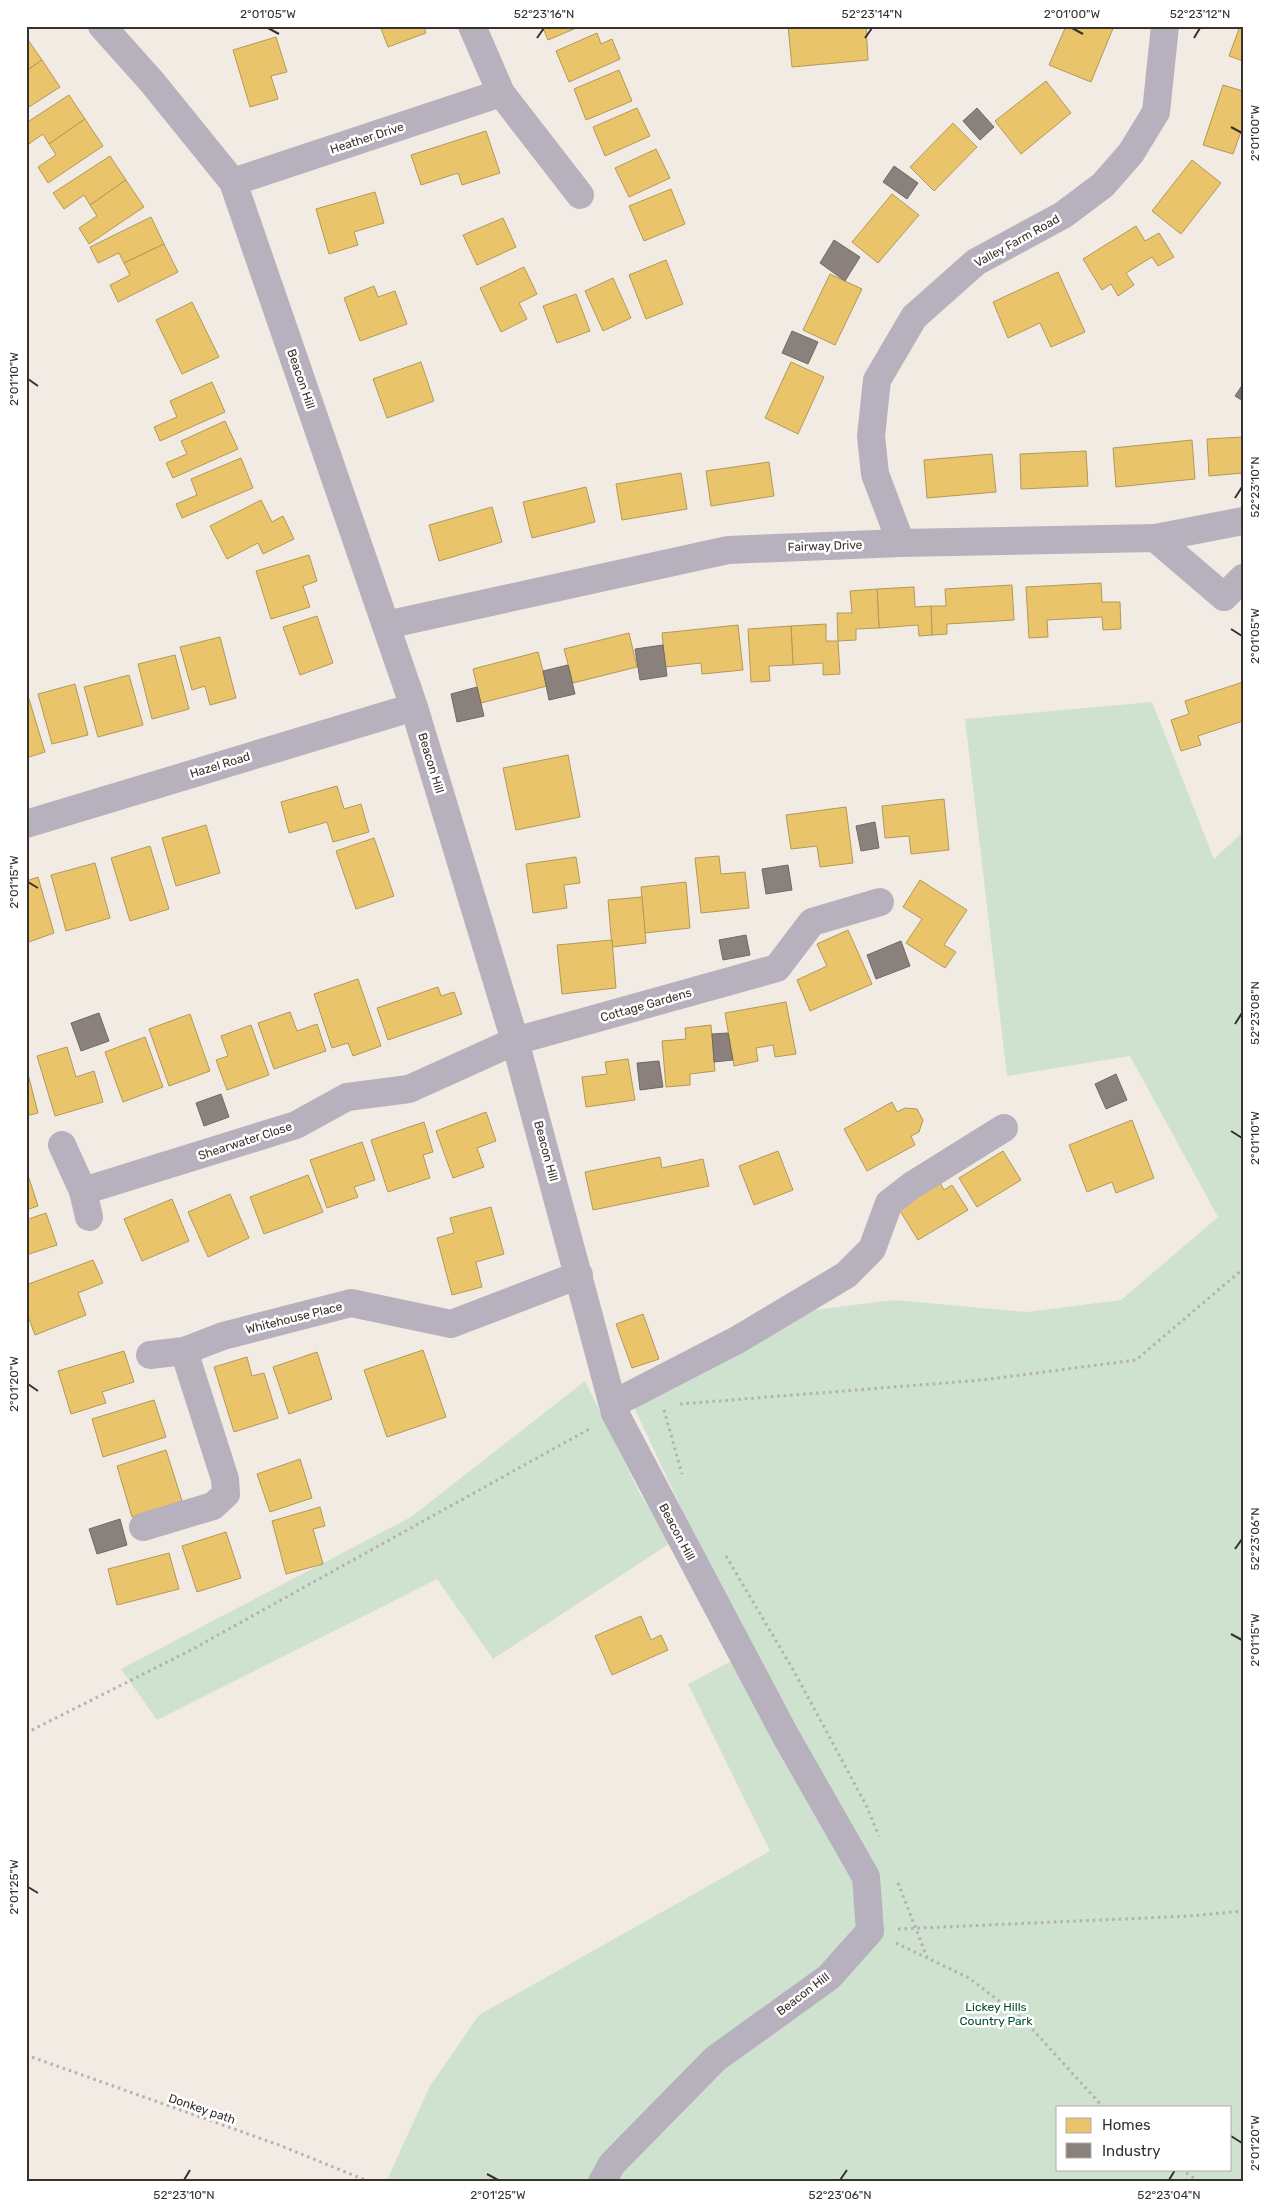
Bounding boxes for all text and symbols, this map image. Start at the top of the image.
text: 2°01'05"W [240,7,296,21]
text: 52°23'16"N [514,7,574,21]
text: 52°23'14"N [842,7,902,21]
text: 2°01'00"W [1044,7,1101,21]
text: 52°23'12"N [1170,7,1230,21]
text: 2°01'00"W [1248,104,1262,161]
street label: Heather Drive [328,119,406,157]
street label: Valley Farm Road [972,212,1062,270]
street label: Beacon Hill [284,347,318,411]
text: 2°01'10"W [7,352,21,406]
text: 52°23'10"N [1248,456,1262,518]
street label: Fairway Drive [787,538,863,554]
text: 2°01'05"W [1248,608,1262,664]
street label: Beacon Hill [415,731,447,795]
street label: Hazel Road [188,749,252,781]
text: 2°01'15"W [7,855,21,909]
text: 52°23'08"N [1248,981,1262,1045]
street label: Cottage Gardens [599,985,693,1025]
text: 2°01'10"W [1248,1111,1262,1165]
street label: Shearwater Close [196,1119,294,1163]
street label: Beacon Hill [531,1119,561,1183]
street label: Whitehouse Place [244,1299,344,1337]
text: 2°01'20"W [7,1356,21,1412]
street label: Beacon Hill [656,1501,698,1563]
text: 52°23'06"N [1248,1508,1262,1570]
text: 2°01'15"W [1248,1613,1262,1667]
text: 2°01'25"W [7,1859,21,1915]
street label: Beacon Hill [774,1970,832,2018]
park label: Lickey Hills Country Park [960,2000,1033,2028]
street label: Donkey path [167,2091,237,2127]
legend [1056,2106,1232,2170]
text: 2°01'20"W [1248,2115,1262,2171]
text: Homes [1102,2116,1151,2134]
text: Industry [1102,2142,1161,2160]
text: 52°23'10"N [153,2188,215,2202]
text: 2°01'25"W [470,2188,526,2202]
text: 52°23'06"N [809,2188,871,2202]
text: 52°23'04"N [1137,2188,1201,2202]

